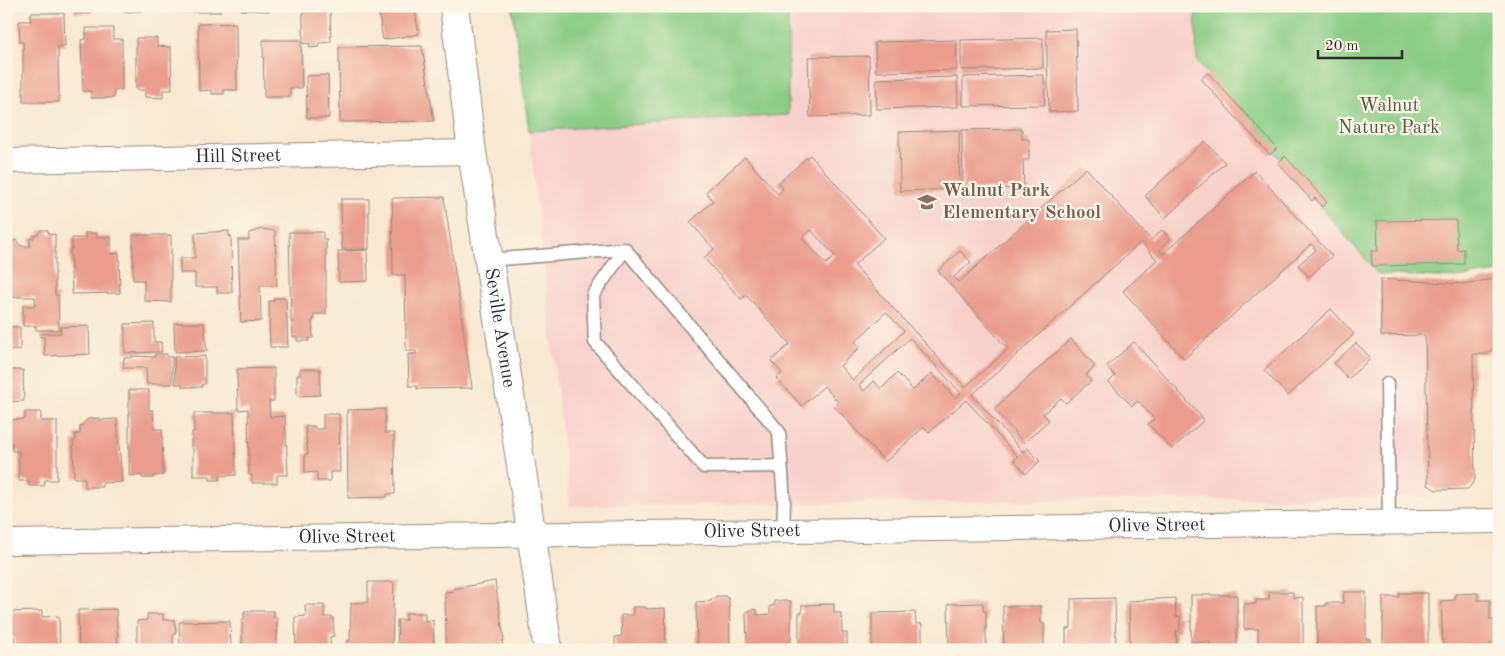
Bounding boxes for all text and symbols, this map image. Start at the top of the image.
scale bar [1318,28,1401,60]
text: 20 m [1325,39,1359,54]
park label: Walnut Nature Park [1338,97,1440,138]
street label: Hill Street [195,146,281,167]
place label: Walnut Park Elementary School [942,182,1101,223]
school or university icon: Walnut Park Elementary School [916,191,938,213]
street label: Seville Avenue [481,267,518,389]
street label: Olive Street [1108,516,1206,536]
street label: Olive Street [703,521,801,542]
street label: Olive Street [298,527,396,547]

